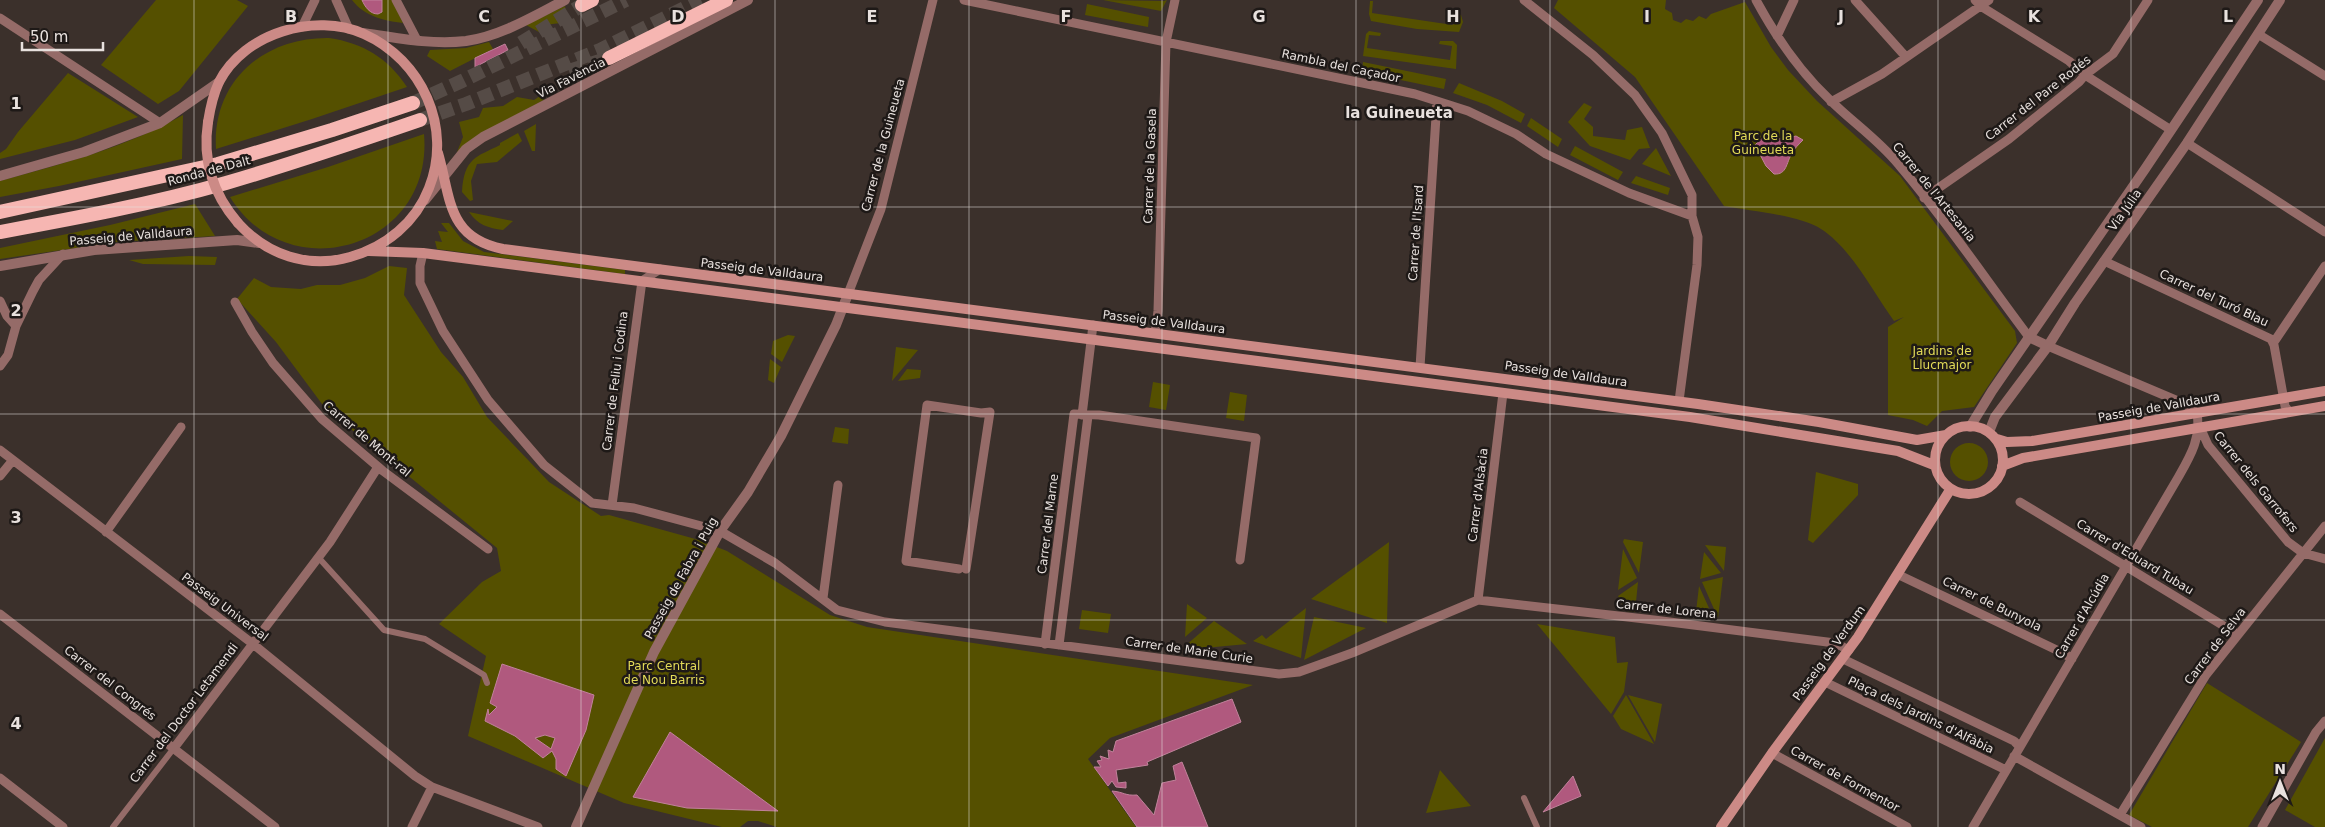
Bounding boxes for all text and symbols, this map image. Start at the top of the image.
text: B [285,7,297,26]
text: C [478,7,490,26]
text: D [671,7,685,26]
text: E [867,7,877,26]
text: F [1061,7,1071,26]
text: G [1252,7,1266,26]
text: H [1446,7,1460,26]
text: I [1644,7,1650,26]
text: J [1837,7,1844,26]
text: K [2028,7,2041,26]
text: L [2223,7,2233,26]
scale bar [22,20,104,52]
text: 50 m [30,28,68,46]
street label: Rambla del Caçador [1280,47,1402,85]
street label: Carrer del Pare Rodés [1983,53,2093,143]
street label: Via Favència [534,55,608,101]
street label: Carrer de la Guineueta [859,77,907,213]
text: 1 [10,94,22,113]
district label: la Guineueta [1345,104,1453,122]
street label: Carrer de la Gasela [1141,108,1159,224]
park label: Parc de la Guineueta [1732,129,1794,157]
street label: Carrer de l'Artesania [1890,139,1978,245]
street label: Ronda de Dalt [166,153,252,189]
street label: Carrer de l'Isard [1406,185,1426,281]
street label: Via Júlia [2106,186,2144,234]
street label: Passeig de Valldaura [69,224,193,248]
street label: Passeig de Valldaura [700,256,824,284]
street label: Carrer del Turó Blau [2157,267,2271,329]
text: 2 [10,301,22,320]
street label: Passeig de Valldaura [1102,308,1226,336]
street label: Carrer de Feliu i Codina [599,310,631,452]
park label: Jardins de Llucmajor [1911,344,1972,372]
street label: Passeig de Valldaura [1504,358,1628,390]
street label: Passeig de Valldaura [2097,389,2221,425]
street label: Carrer de Mont-ral [320,398,414,480]
street label: Carrer dels Garrofers [2211,429,2301,535]
street label: Carrer d'Alsàcia [1465,447,1491,543]
street label: Carrer del Marne [1035,473,1061,575]
text: 3 [10,508,22,527]
street label: Passeig de Fabra i Puig [642,515,720,641]
street label: Carrer d'Eduard Tubau [2074,516,2196,598]
street label: Passeig Universal [179,570,271,644]
street label: Carrer d'Alcúdia [2052,571,2112,661]
street label: Carrer de Bunyola [1940,574,2044,634]
street label: Carrer de Lorena [1615,597,1717,621]
street label: Passeig de Verdum [1790,603,1868,703]
street label: Carrer de Selva [2181,605,2249,687]
street label: Carrer de Marie Curie [1124,634,1254,666]
street label: Carrer del Doctor Letamendi [127,641,241,785]
street label: Carrer del Congrés [61,643,159,723]
park label: Parc Central de Nou Barris [623,659,705,687]
street label: Plaça dels Jardins d'Alfàbia [1846,673,1996,757]
text: 4 [10,714,22,733]
street label: Carrer de Formentor [1788,743,1902,815]
north arrow [2255,757,2305,807]
text: N [2274,761,2286,777]

